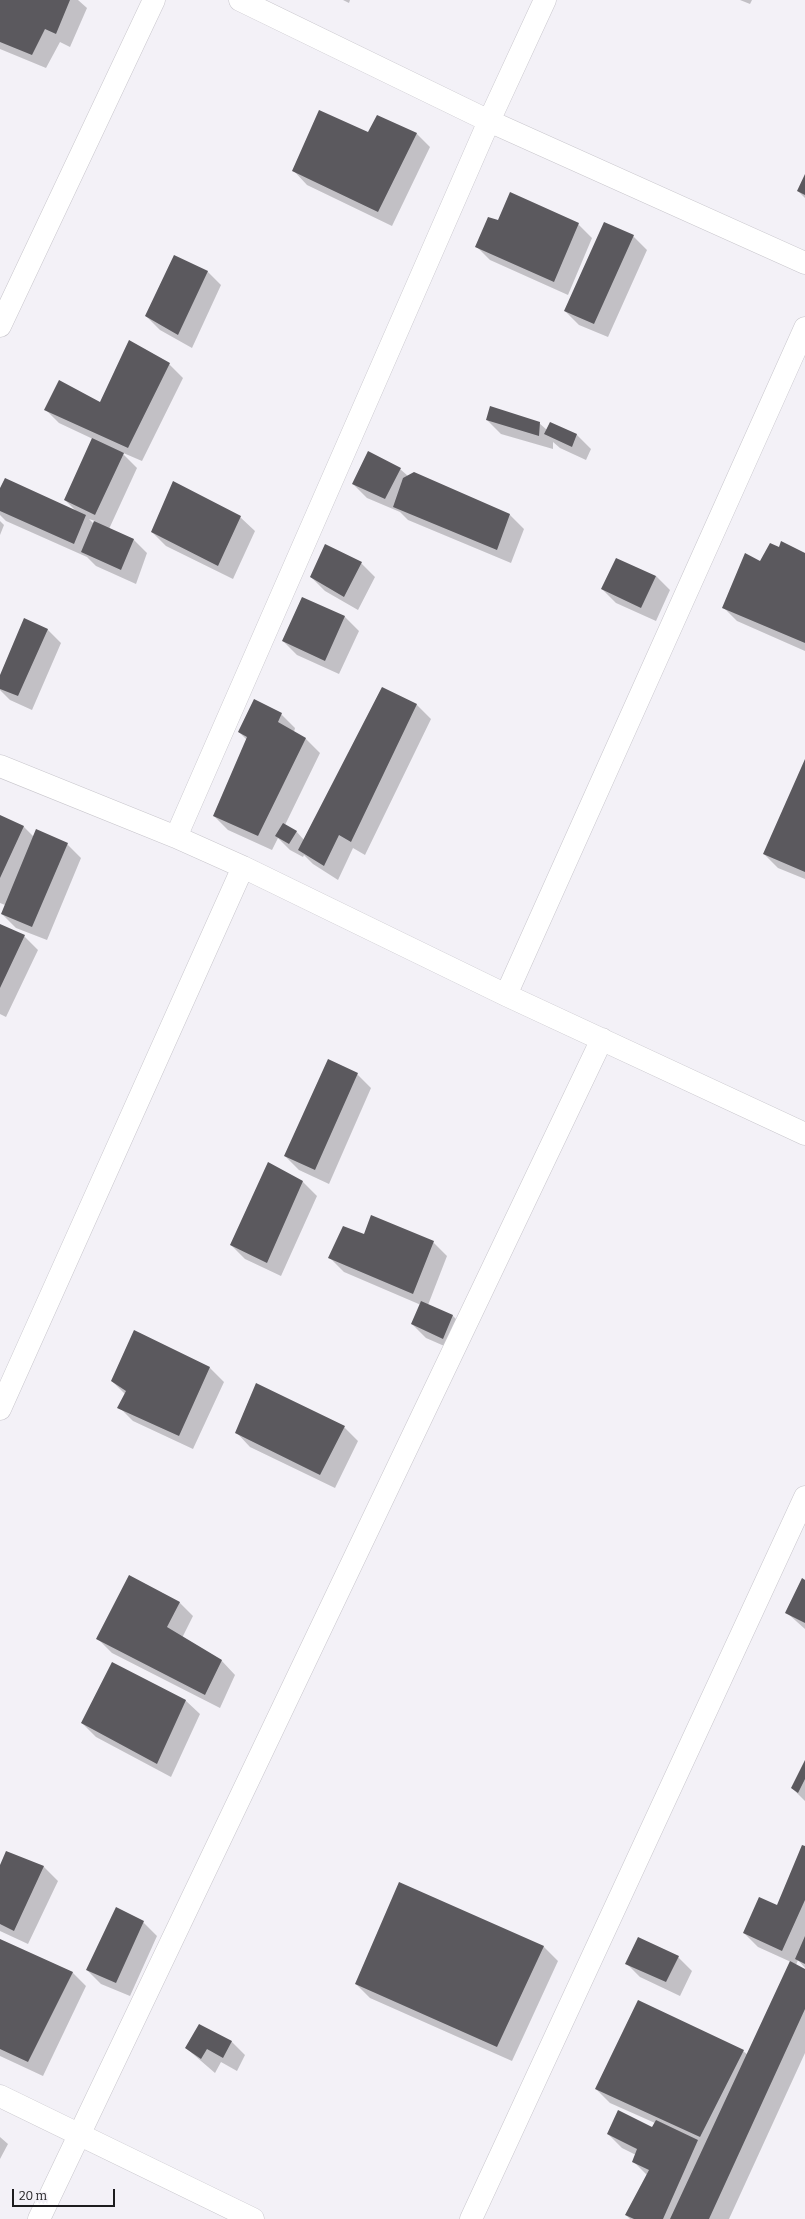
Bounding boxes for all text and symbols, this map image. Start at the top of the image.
scale bar [14,2181,117,2207]
text: 20 m [19,2189,47,2203]

